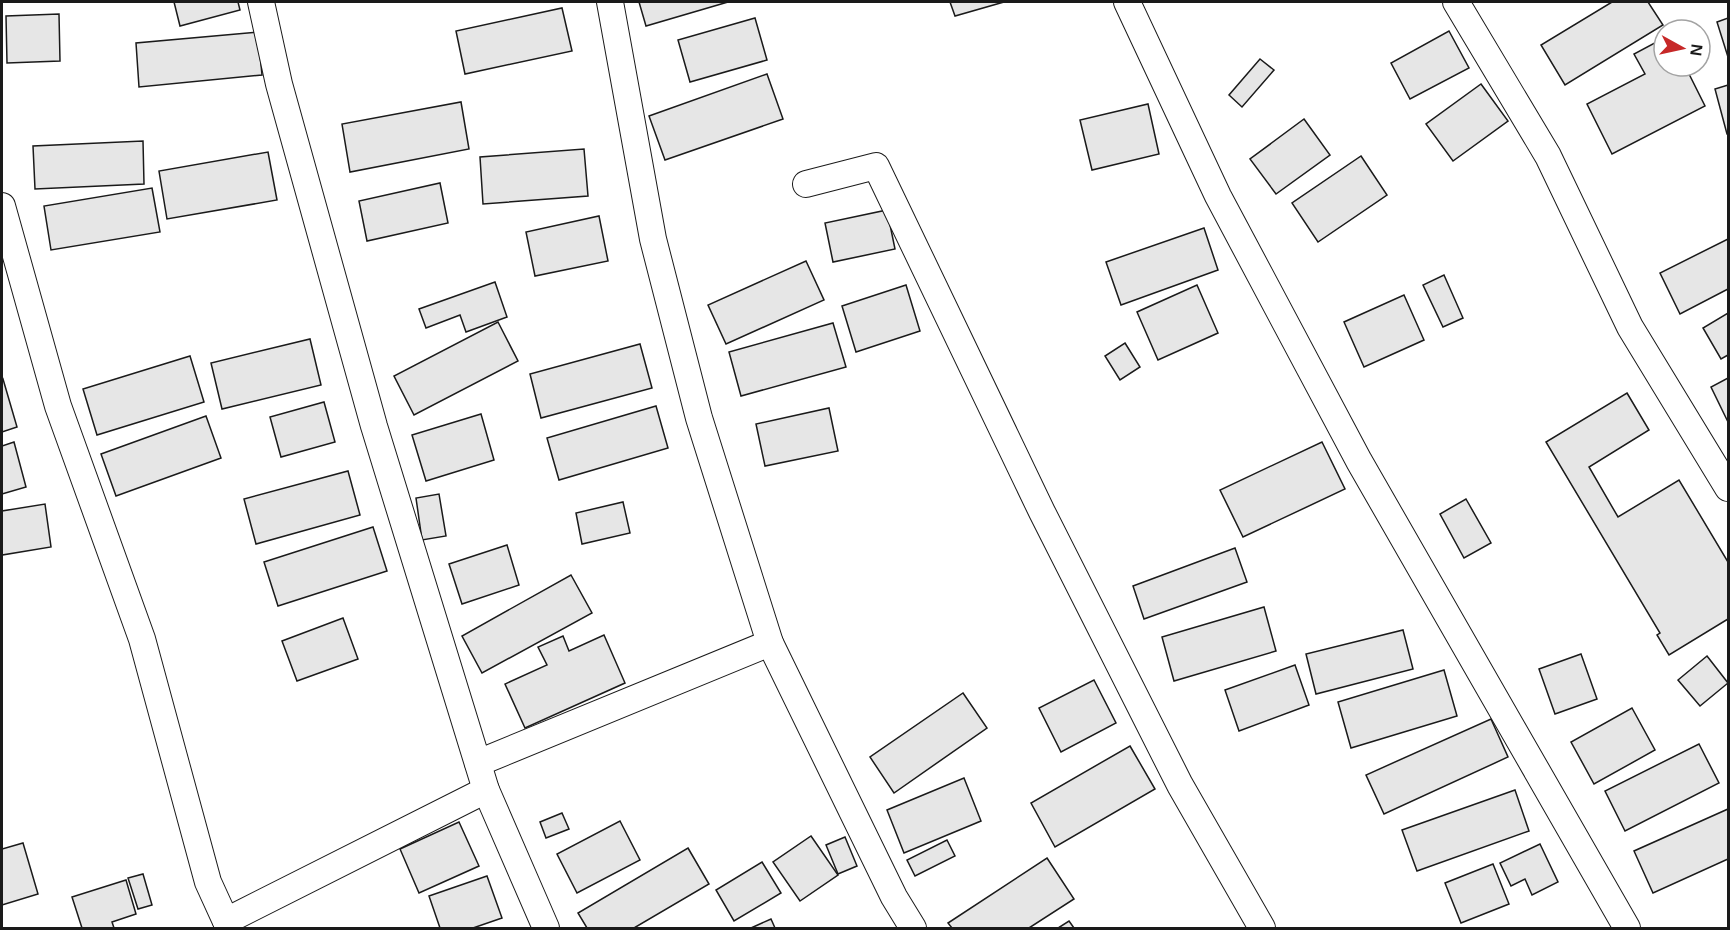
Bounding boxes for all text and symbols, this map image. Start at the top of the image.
north arrow [1652,18,1712,78]
text: N [1687,43,1706,57]

